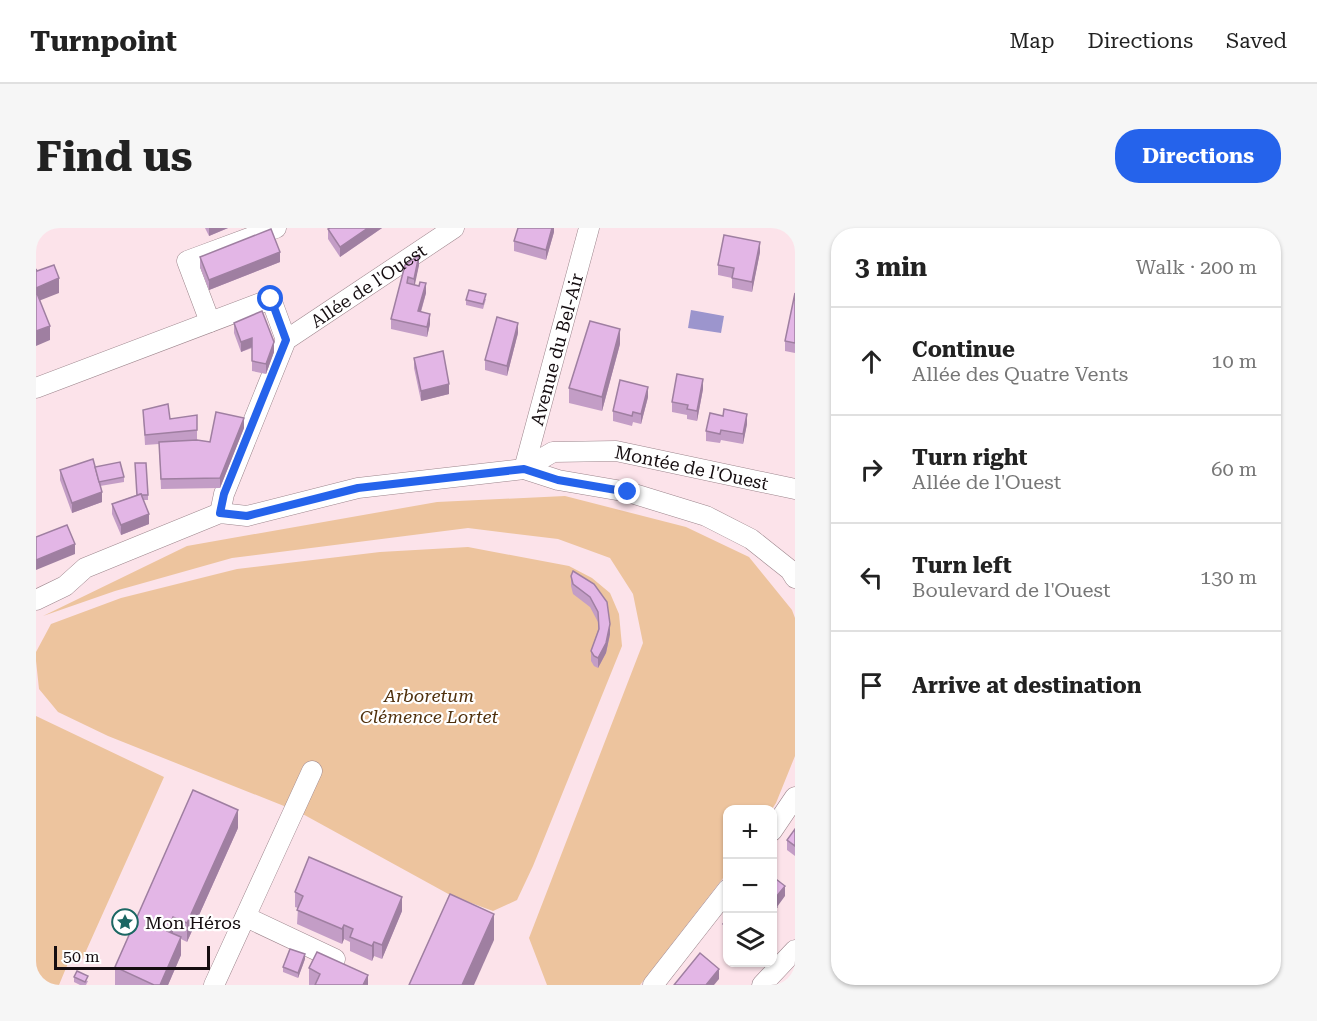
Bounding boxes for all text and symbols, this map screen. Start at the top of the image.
text: Turnpoint [30,25,177,58]
text: Map [1010,29,1054,53]
text: Directions [1087,29,1193,53]
text: Saved [1226,29,1287,53]
button: Directions [1115,129,1281,183]
text: Find us [36,132,193,181]
street label: Allée de l'Ouest [306,239,430,331]
text: 3 min [855,252,927,282]
text: Walk · 200 m [1136,255,1257,279]
street label: Avenue du Bel-Air [526,271,587,428]
route start [257,285,283,311]
text: Continue [912,337,1015,362]
icon: ahead [855,345,888,378]
text: 10 m [1211,349,1257,373]
text: Allée des Quatre Vents [912,362,1128,386]
street label: Montée de l'Ouest [613,441,771,494]
text: Turn right [912,445,1027,470]
icon: right [855,453,888,486]
text: 60 m [1211,457,1257,481]
text: Allée de l'Ouest [912,470,1061,494]
route end [614,478,640,504]
text: Turn left [912,553,1012,578]
icon: left [855,561,888,594]
text: 130 m [1200,565,1257,589]
text: Boulevard de l'Ouest [912,578,1111,602]
icon: arrive [855,669,888,702]
text: Arrive at destination [912,673,1141,698]
park label: Arboretum Clémence Lortet [360,685,498,727]
map controls [723,805,777,967]
button: + [723,805,777,859]
button: − [723,859,777,913]
place icon: Mon Héros [110,907,140,937]
place label: Mon Héros [145,912,241,933]
button: layers [723,913,777,967]
scale bar [54,943,210,970]
text: 50 m [63,947,100,966]

